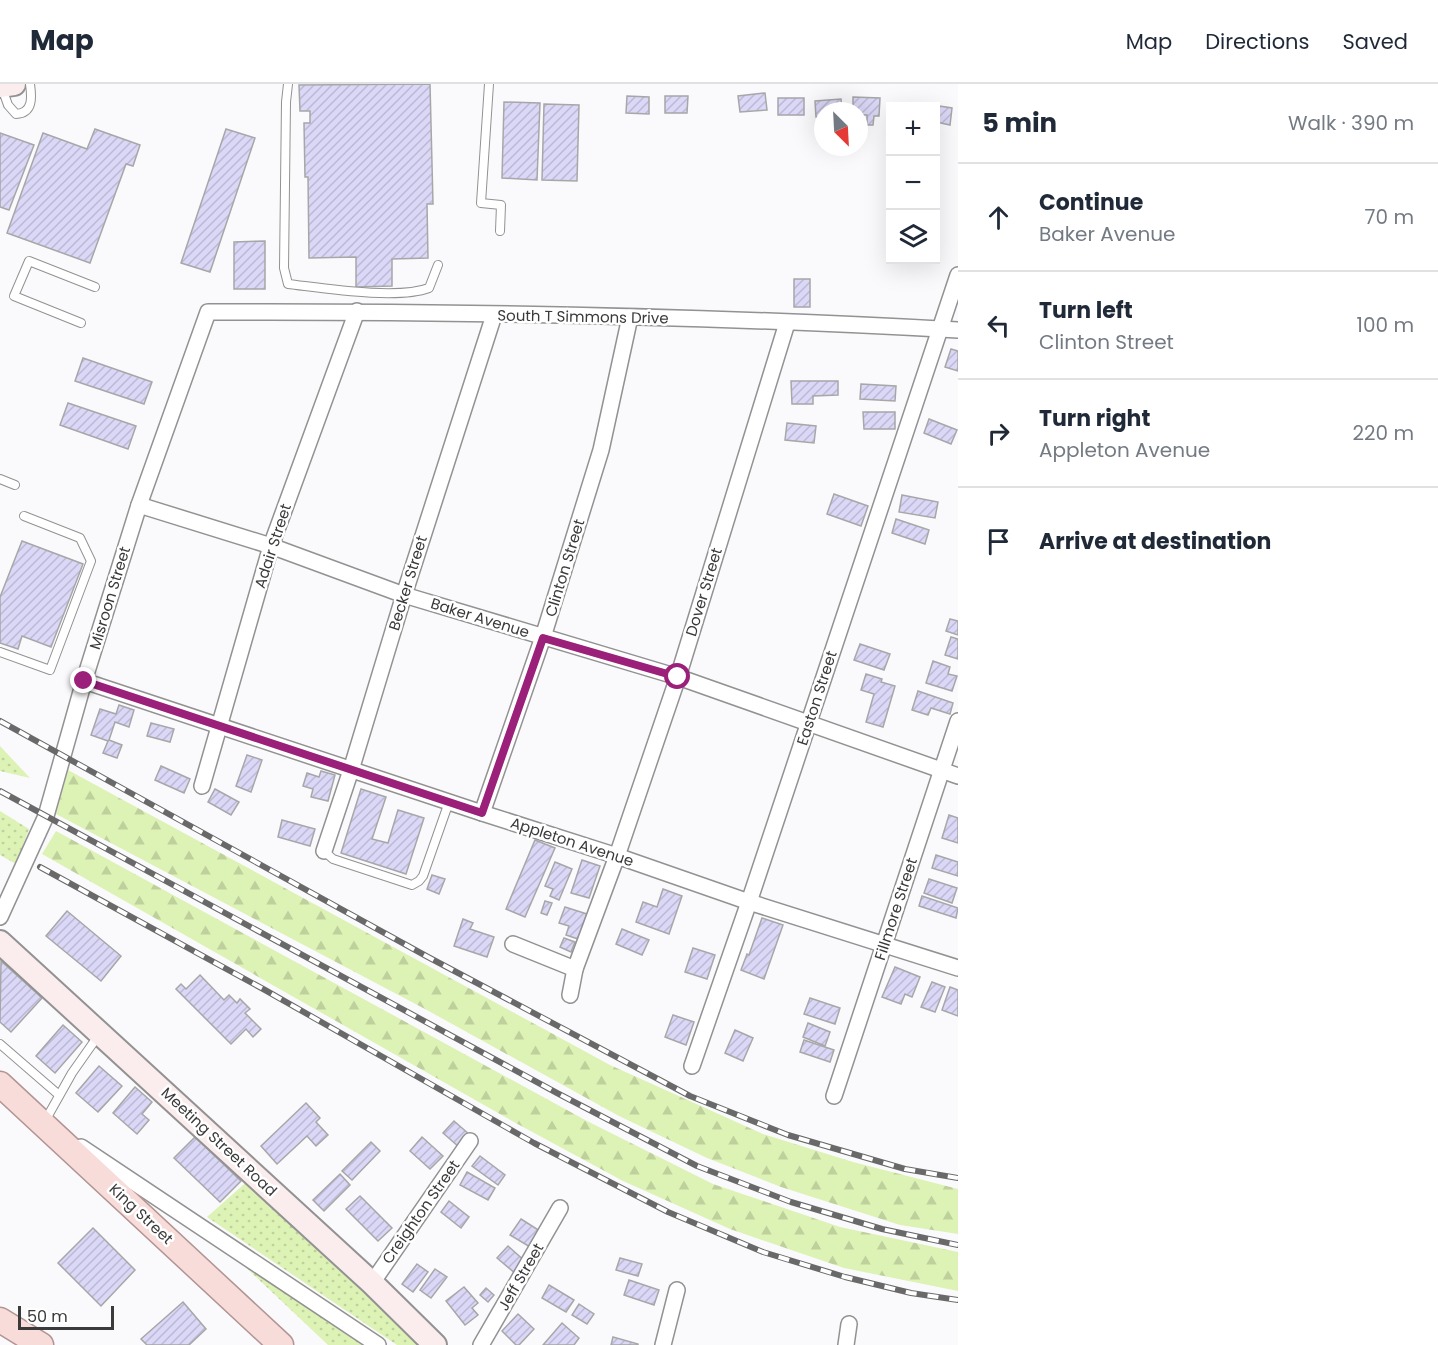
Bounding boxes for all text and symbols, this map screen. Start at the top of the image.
text: Map [30,21,94,60]
text: Map [1126,27,1172,56]
text: Directions [1205,27,1309,56]
text: Saved [1342,27,1408,56]
north arrow [814,102,868,156]
map controls [886,102,940,264]
button: + [886,102,940,156]
text: 5 min [982,105,1057,141]
text: Walk · 390 m [1288,109,1414,137]
button: − [886,156,940,210]
text: Continue [1039,187,1143,218]
icon: ahead [982,201,1015,234]
text: 70 m [1365,203,1414,231]
button: layers [886,210,940,264]
text: Baker Avenue [1039,220,1175,248]
text: Turn left [1039,295,1133,326]
street label: South T Simmons Drive [497,305,669,328]
icon: left [982,309,1015,342]
text: 100 m [1357,311,1414,339]
text: Clinton Street [1039,328,1174,356]
text: Turn right [1039,403,1150,434]
icon: right [982,417,1015,450]
text: 220 m [1353,419,1414,447]
text: Appleton Avenue [1039,436,1210,464]
street label: Adair Street [249,501,296,591]
street label: Clinton Street [540,516,589,619]
icon: arrive [982,525,1015,558]
text: Arrive at destination [1039,526,1271,557]
street label: Becker Street [383,533,432,633]
street label: Misroon Street [84,544,135,652]
street label: Dover Street [680,545,727,639]
street label: Baker Avenue [428,593,532,643]
street label: Easton Street [791,648,842,748]
route start [664,663,690,689]
route end [70,667,96,693]
street label: Appleton Avenue [508,812,636,871]
street label: Fillmore Street [869,855,922,963]
street label: Meeting Street Road [157,1082,282,1201]
street label: Creighton Street [377,1156,464,1268]
street label: King Street [105,1179,178,1249]
street label: Jeff Street [493,1239,548,1314]
scale bar [18,1303,114,1330]
text: 50 m [27,1305,68,1328]

